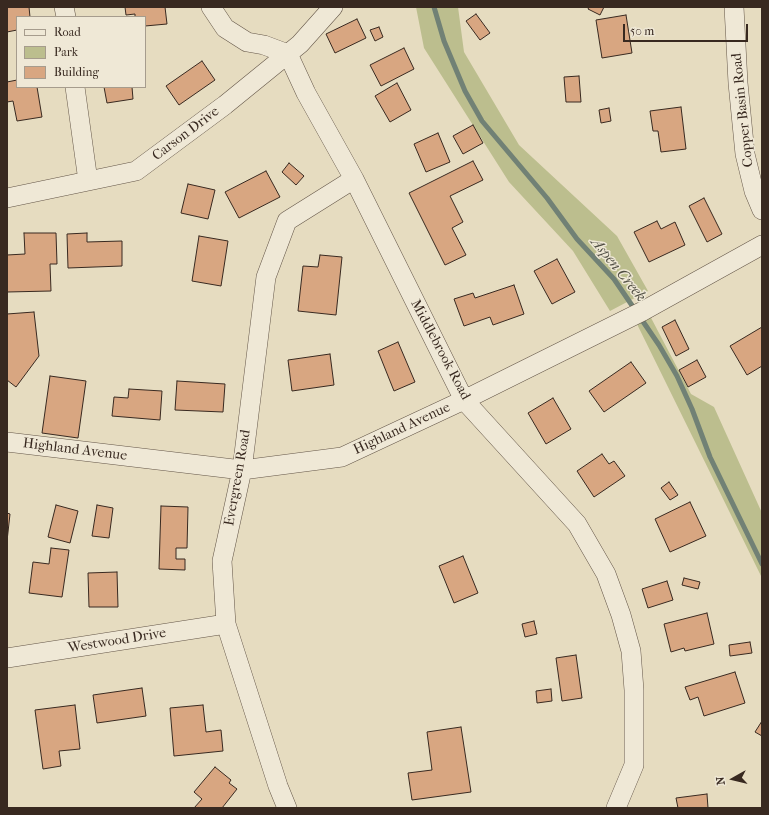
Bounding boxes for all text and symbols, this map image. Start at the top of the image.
legend [16,16,146,88]
scale bar [625,16,750,42]
text: 50 m [630,24,654,38]
text: Road [54,25,81,39]
text: Park [54,45,78,59]
street label: Copper Basin Road [729,52,757,168]
text: Building [54,65,99,79]
street label: Carson Drive [149,103,223,165]
water label: Aspen Creek [587,234,649,306]
street label: Middlebrook Road [406,297,474,403]
street label: Highland Avenue [351,399,453,459]
street label: Evergreen Road [221,429,255,527]
street label: Highland Avenue [22,435,128,465]
street label: Westwood Drive [67,625,167,657]
north arrow [713,759,753,799]
text: N [714,776,728,786]

